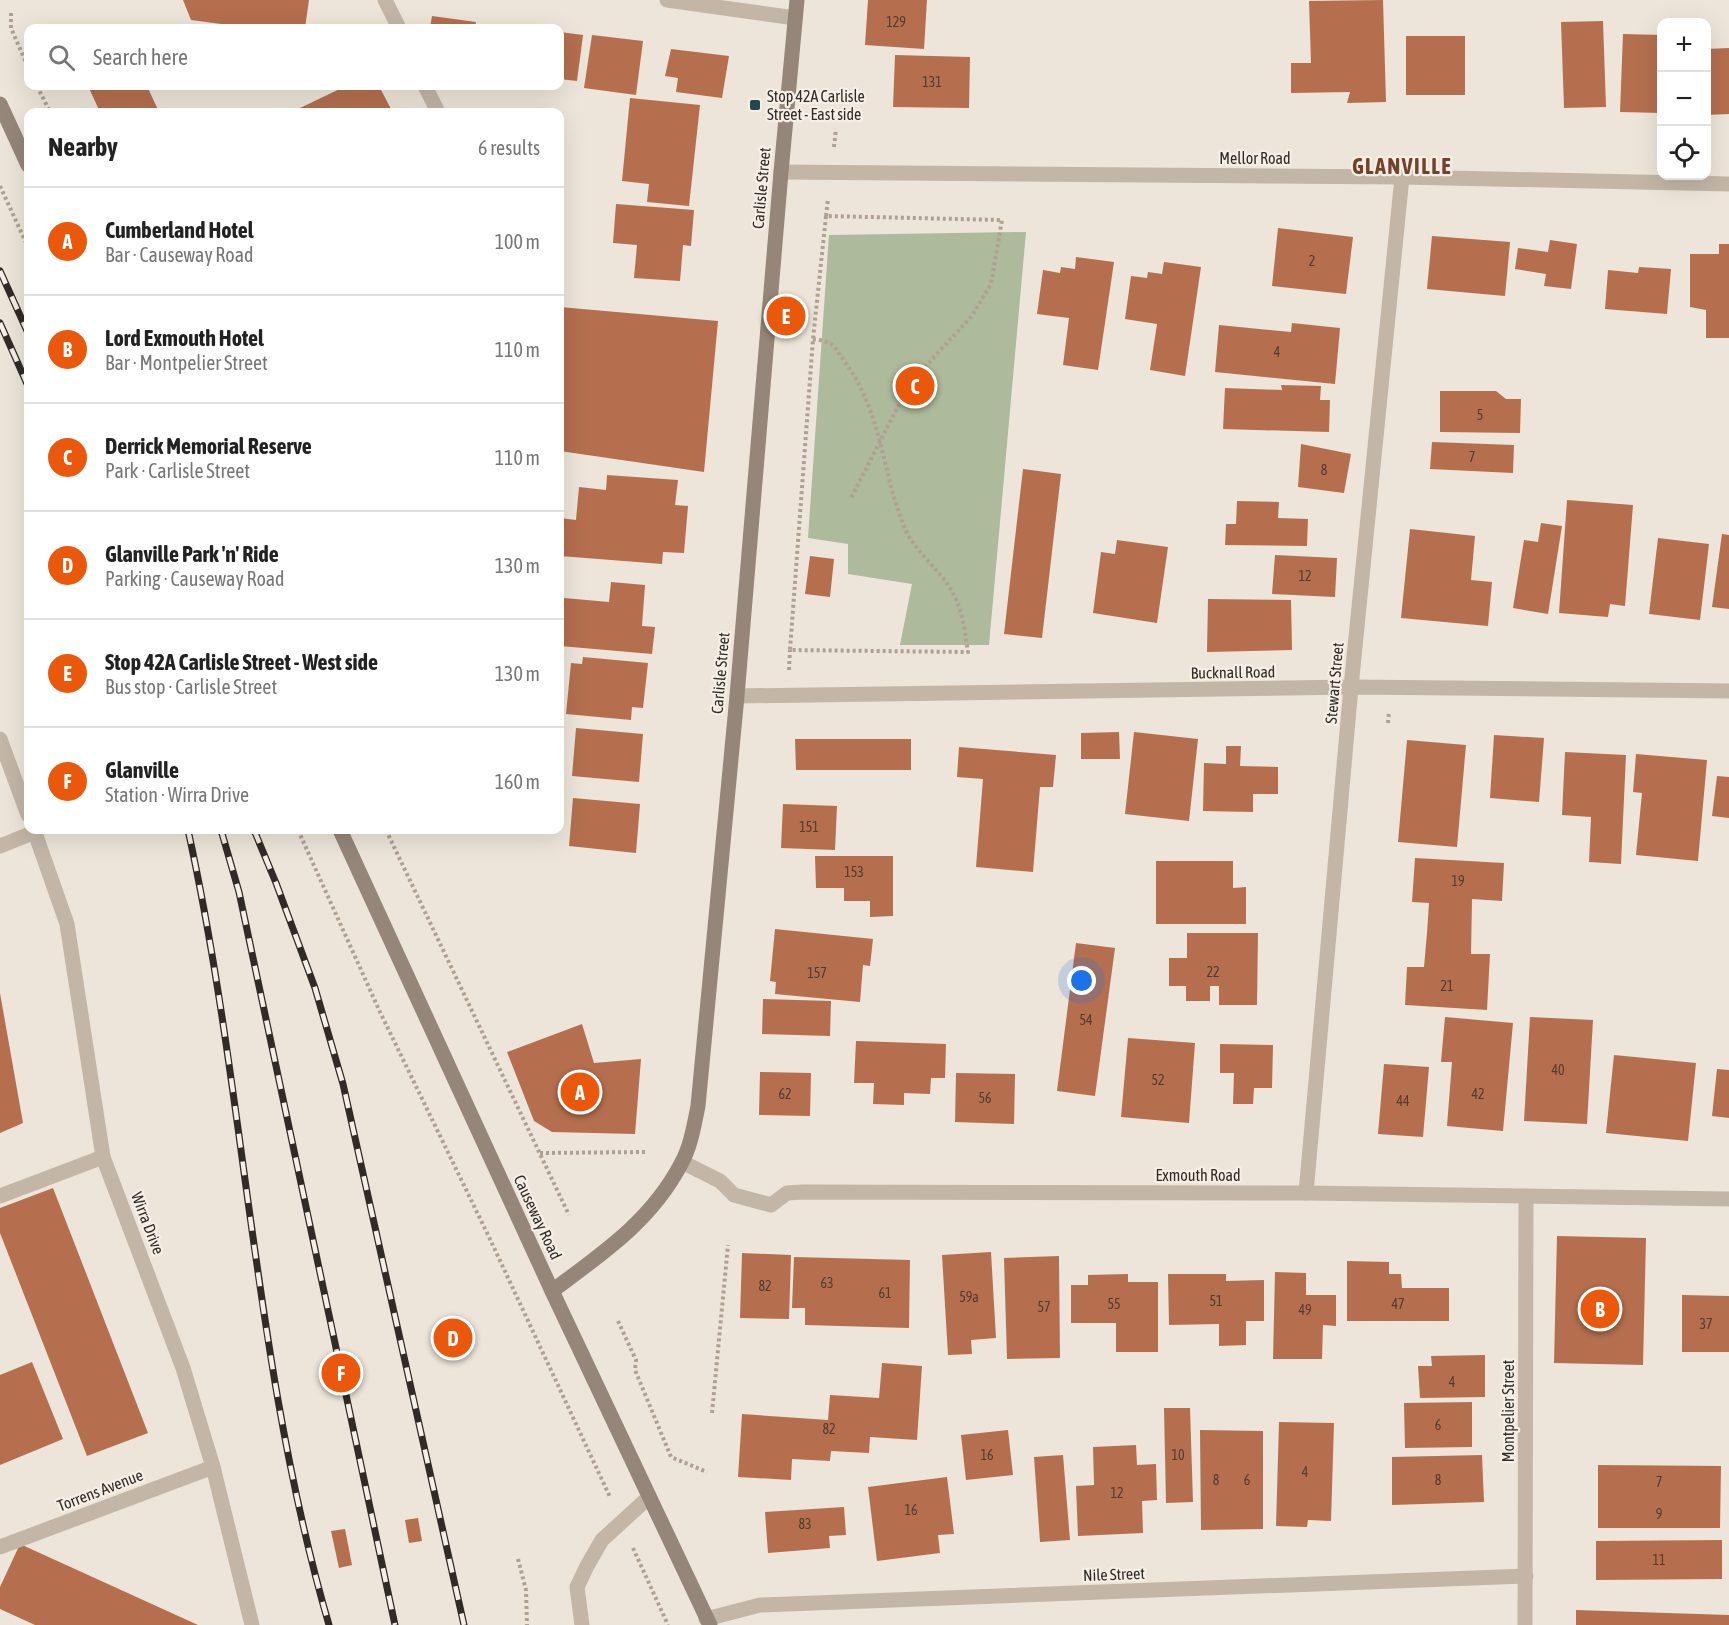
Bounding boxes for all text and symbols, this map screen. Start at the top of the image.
house number: 129 [886,14,906,30]
map controls [1657,18,1711,180]
button: + [1657,18,1711,72]
search box [24,24,564,90]
icon: search [45,41,78,74]
text: Search here [93,44,188,70]
button: − [1657,72,1711,126]
house number: 131 [922,74,942,90]
place label: Stop 42A Carlisle Street - East side [767,87,865,123]
marker: Stop 42A Carlisle Street - East side [748,98,762,112]
button: locate [1657,126,1711,180]
text: Nearby [48,132,118,162]
text: 6 results [478,136,540,159]
street label: Carlisle Street [748,146,774,229]
street label: Mellor Road [1219,149,1291,167]
district label: GLANVILLE [1352,153,1452,179]
text: Cumberland Hotel [105,217,254,243]
text: A [63,230,72,253]
text: 100 m [495,230,540,253]
text: Bar · Causeway Road [105,243,254,266]
house number: 2 [1309,253,1315,269]
pin: E [766,294,806,338]
text: Lord Exmouth Hotel [105,325,264,351]
text: B [63,338,72,361]
text: 110 m [495,338,540,361]
house number: 4 [1274,344,1281,360]
text: Bar · Montpelier Street [105,351,268,374]
pin: C [896,364,934,408]
house number: 5 [1477,407,1483,423]
text: Derrick Memorial Reserve [105,433,312,459]
text: C [63,446,72,469]
text: 110 m [495,446,540,469]
house number: 7 [1469,449,1475,465]
text: Park · Carlisle Street [105,459,250,482]
house number: 8 [1321,462,1328,478]
text: Glanville Park 'n' Ride [105,541,279,567]
text: D [62,554,73,577]
text: 130 m [495,554,540,577]
text: Parking · Causeway Road [105,567,285,590]
house number: 12 [1298,568,1312,584]
street label: Carlisle Street [707,631,733,714]
street label: Stewart Street [1321,641,1347,724]
text: Stop 42A Carlisle Street - West side [105,649,378,675]
text: E [63,662,72,685]
text: 130 m [495,662,540,685]
street label: Bucknall Road [1190,662,1276,682]
text: Bus stop · Carlisle Street [105,675,277,698]
text: Glanville [105,757,179,783]
text: F [63,770,72,793]
text: 160 m [495,770,540,793]
text: Station · Wirra Drive [105,783,249,806]
house number: 151 [799,819,819,835]
house number: 153 [844,864,864,880]
house number: 19 [1451,873,1465,889]
house number: 22 [1206,964,1220,980]
house number: 157 [807,965,827,981]
your location [1067,966,1096,995]
house number: 21 [1440,978,1454,994]
house number: 54 [1079,1012,1093,1028]
house number: 40 [1551,1062,1565,1078]
pin: A [560,1070,600,1114]
house number: 52 [1151,1072,1165,1088]
house number: 62 [778,1086,792,1102]
house number: 42 [1471,1086,1485,1102]
house number: 56 [978,1090,992,1106]
house number: 44 [1396,1093,1410,1109]
street label: Exmouth Road [1155,1166,1241,1184]
street label: Causeway Road [510,1172,565,1263]
street label: Wirra Drive [128,1189,168,1257]
house number: 63 [820,1275,834,1291]
house number: 82 [758,1278,772,1294]
house number: 61 [878,1285,892,1301]
pin: B [1580,1286,1620,1332]
house number: 59a [959,1289,979,1305]
house number: 51 [1209,1293,1223,1309]
house number: 55 [1107,1296,1121,1312]
house number: 47 [1391,1296,1405,1312]
house number: 57 [1037,1299,1051,1315]
house number: 49 [1298,1302,1312,1318]
pin: D [434,1316,472,1360]
house number: 37 [1699,1316,1713,1332]
pin: F [322,1350,360,1396]
street label: Montpelier Street [1499,1359,1518,1462]
house number: 4 [1449,1374,1456,1390]
house number: 6 [1435,1417,1442,1433]
house number: 82 [822,1421,836,1437]
house number: 16 [980,1447,994,1463]
house number: 10 [1171,1447,1185,1463]
house number: 4 [1302,1464,1309,1480]
street label: Torrens Avenue [55,1465,145,1515]
house number: 8 [1213,1472,1220,1488]
house number: 6 [1244,1472,1251,1488]
house number: 8 [1435,1472,1442,1488]
house number: 7 [1656,1474,1662,1490]
house number: 12 [1110,1485,1124,1501]
house number: 16 [904,1502,918,1518]
house number: 9 [1656,1506,1662,1522]
house number: 83 [798,1516,812,1532]
house number: 11 [1652,1552,1666,1568]
street label: Nile Street [1083,1564,1146,1584]

